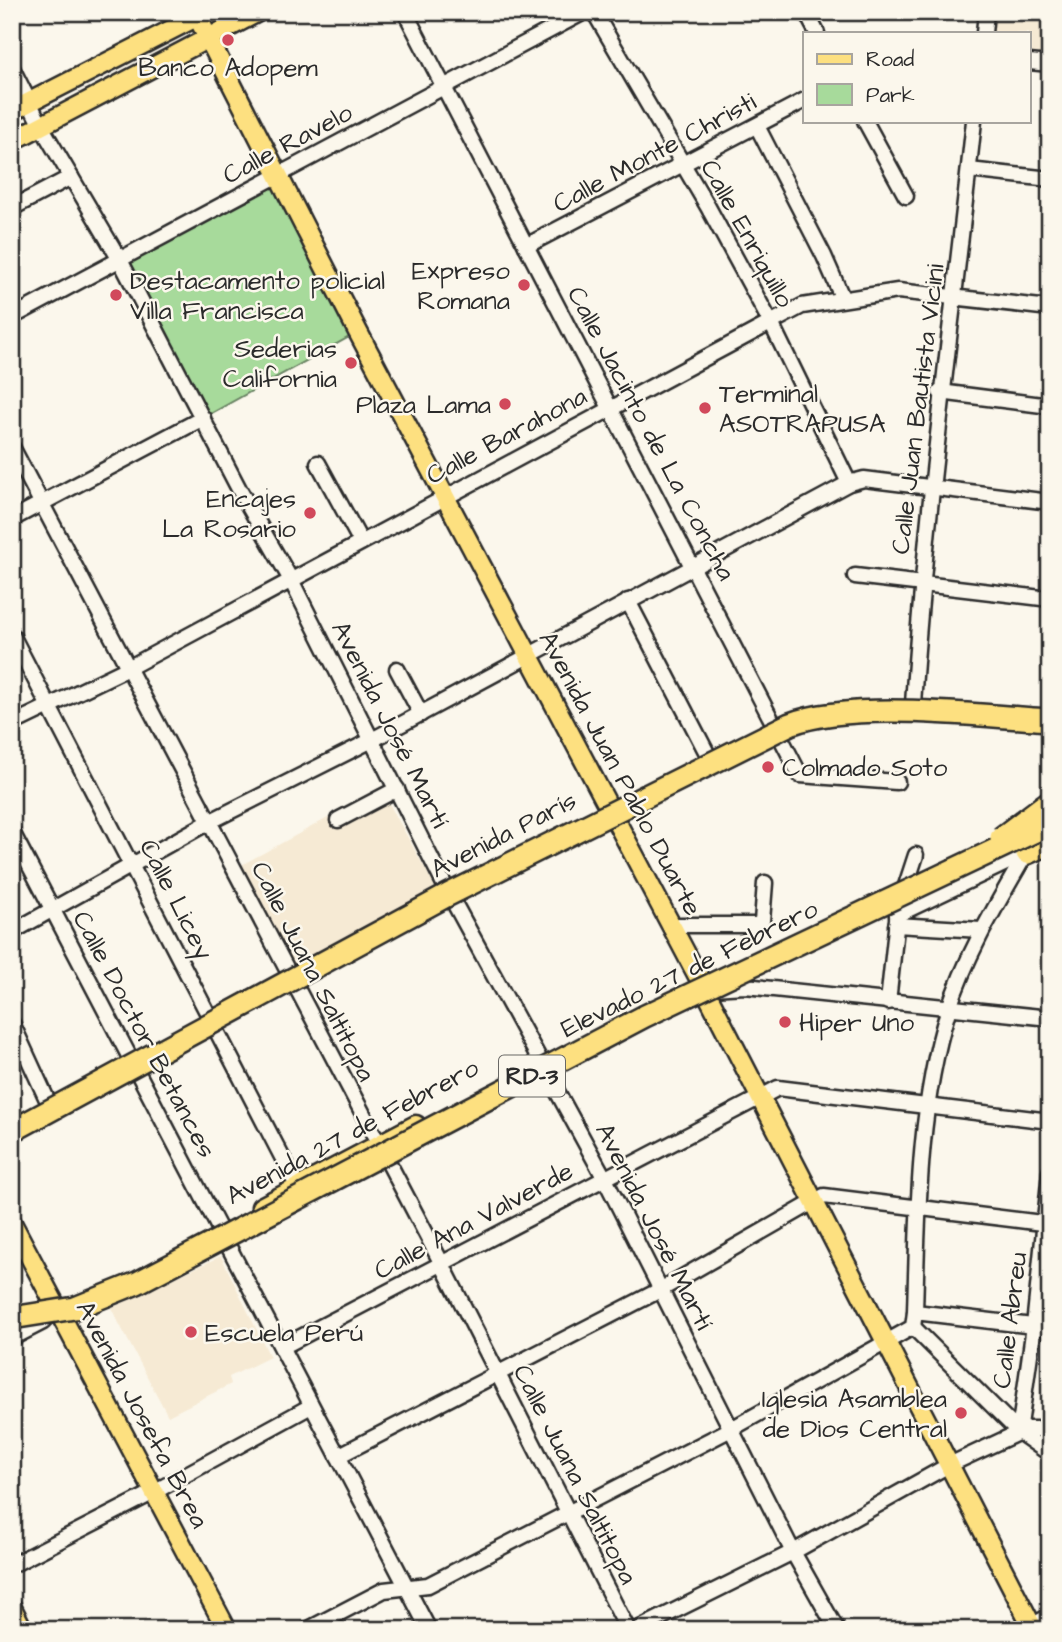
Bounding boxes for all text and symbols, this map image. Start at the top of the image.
marker: Banco Adopem [220,32,236,48]
legend [803,32,1030,122]
text: Road [866,45,914,74]
place label: Banco Adopem [138,50,319,86]
text: Park [866,81,915,110]
street label: Calle Monte Christi [546,84,763,222]
street label: Calle Ravelo [216,94,359,193]
street label: Calle Enriquillo [692,153,803,314]
place label: Expreso Romana [412,253,510,319]
street label: Calle Juan Bautista Vicini [882,262,954,556]
place label: Destacamento policial Villa Francisca [130,263,385,329]
marker: Expreso Romana [516,277,532,293]
street label: Calle Jacinto de La Concha [558,280,744,587]
marker: Destacamento policial Villa Francisca [108,287,124,303]
place label: Sederias California [223,331,337,397]
marker: Sederias California [343,355,359,371]
place label: Terminal ASOTRAPUSA [719,376,886,442]
street label: Calle Barahona [420,378,593,493]
place label: Plaza Lama [356,387,491,423]
marker: Plaza Lama [497,396,513,412]
marker: Terminal ASOTRAPUSA [697,400,713,416]
place label: Encajes La Rosario [162,481,296,547]
marker: Encajes La Rosario [302,505,318,521]
street label: Avenida José Martí [322,615,458,834]
street label: Avenida Juan Pablo Duarte [530,625,711,922]
place label: Colmado Soto [782,750,948,786]
marker: Colmado Soto [760,759,776,775]
street label: Avenida París [424,783,583,887]
street label: Calle Licey [129,833,222,967]
street label: Calle Juana Saltitopa [242,855,384,1088]
street label: Elevado 27 de Febrero [555,891,824,1047]
street label: Calle Doctor Betances [64,905,225,1164]
place label: Hiper Uno [799,1005,915,1041]
marker: Hiper Uno [777,1014,793,1030]
street label: Avenida 27 de Febrero [220,1050,485,1214]
road number: RD-3 [499,1056,565,1096]
street label: Avenida José Martí [586,1117,722,1336]
street label: Calle Ana Valverde [368,1153,579,1289]
street label: Calle Abreu [984,1250,1036,1390]
street label: Avenida Josefa Brea [67,1294,217,1535]
place label: Escuela Perú [205,1315,363,1351]
marker: Escuela Perú [183,1324,199,1340]
street label: Calle Juana Saltitopa [504,1358,646,1591]
place label: Iglesia Asamblea de Dios Central [762,1381,947,1447]
marker: Iglesia Asamblea de Dios Central [953,1405,969,1421]

